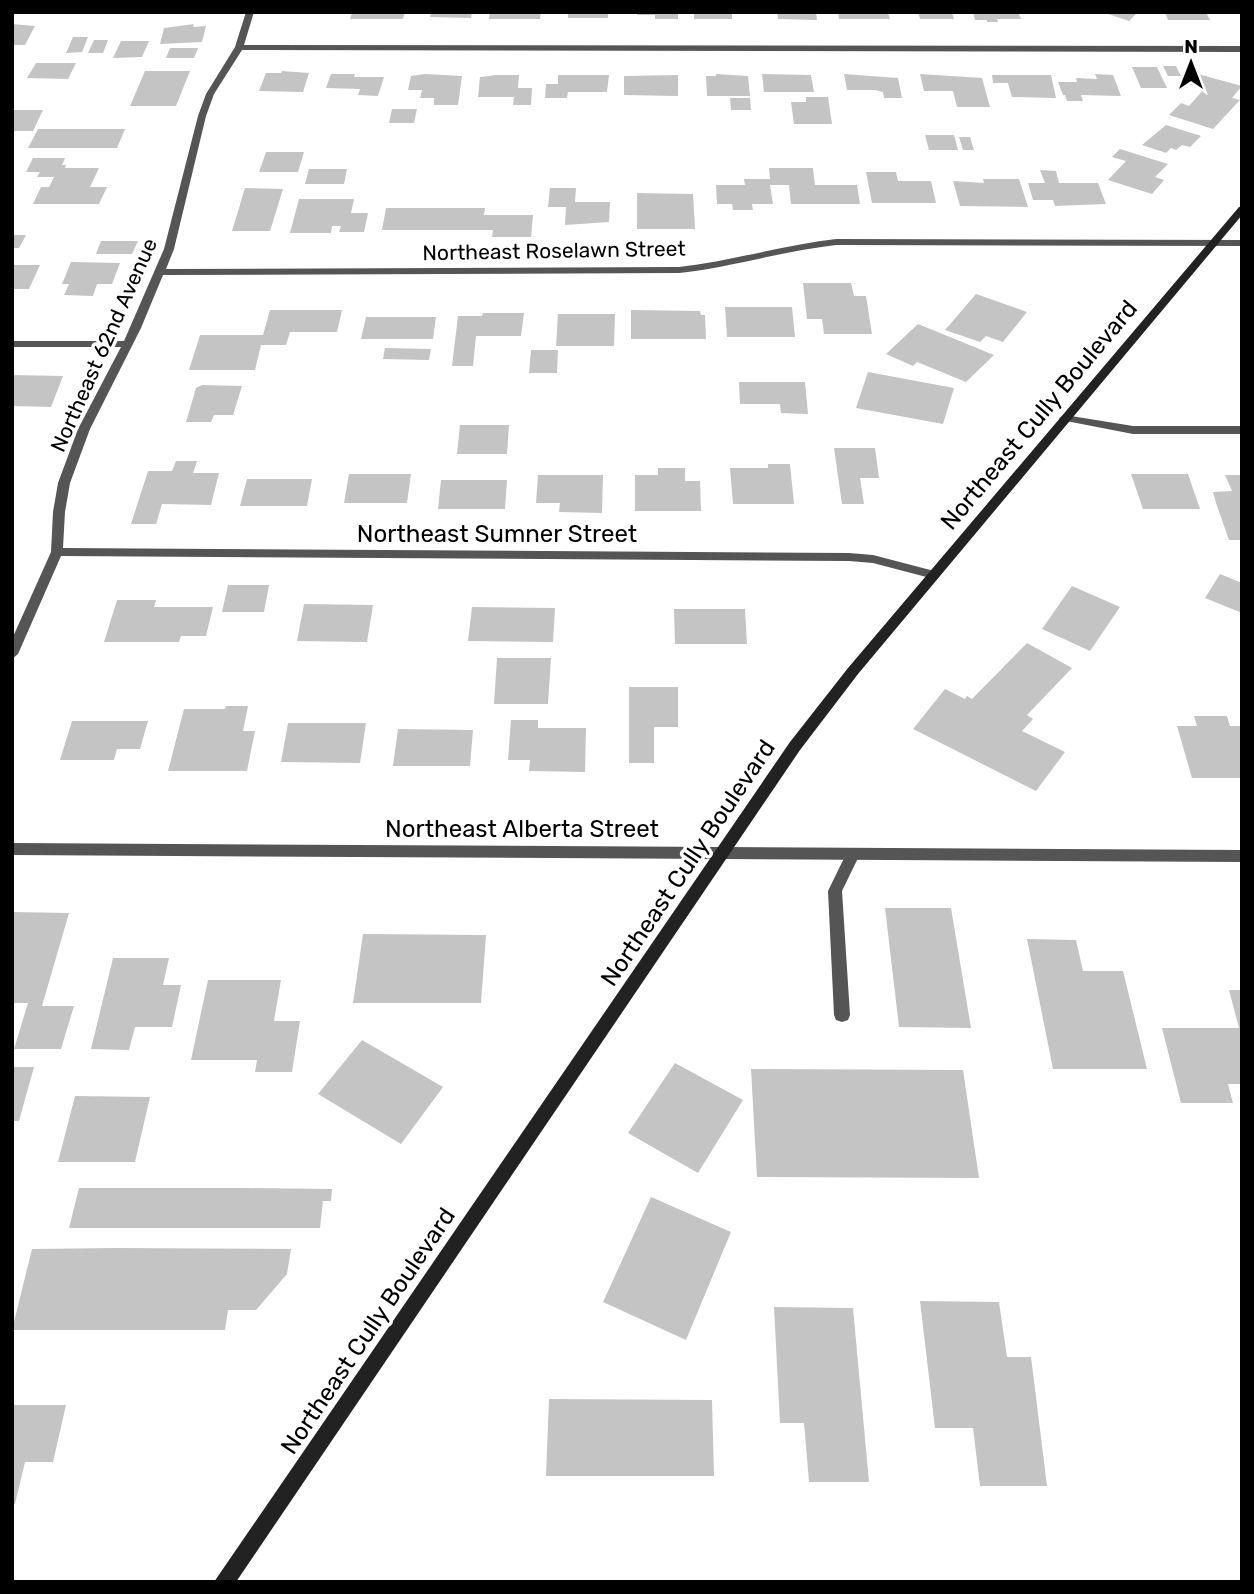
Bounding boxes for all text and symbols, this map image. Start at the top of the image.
north arrow [1156,28,1226,98]
text: N [1184,35,1198,58]
street label: Northeast 62nd Avenue [45,234,162,456]
street label: Northeast Roselawn Street [422,236,686,265]
street label: Northeast Cully Boulevard [935,295,1143,535]
street label: Northeast Sumner Street [357,520,637,548]
street label: Northeast Cully Boulevard [595,735,781,991]
street label: Northeast Alberta Street [385,815,659,843]
street label: Northeast Cully Boulevard [275,1203,461,1459]

